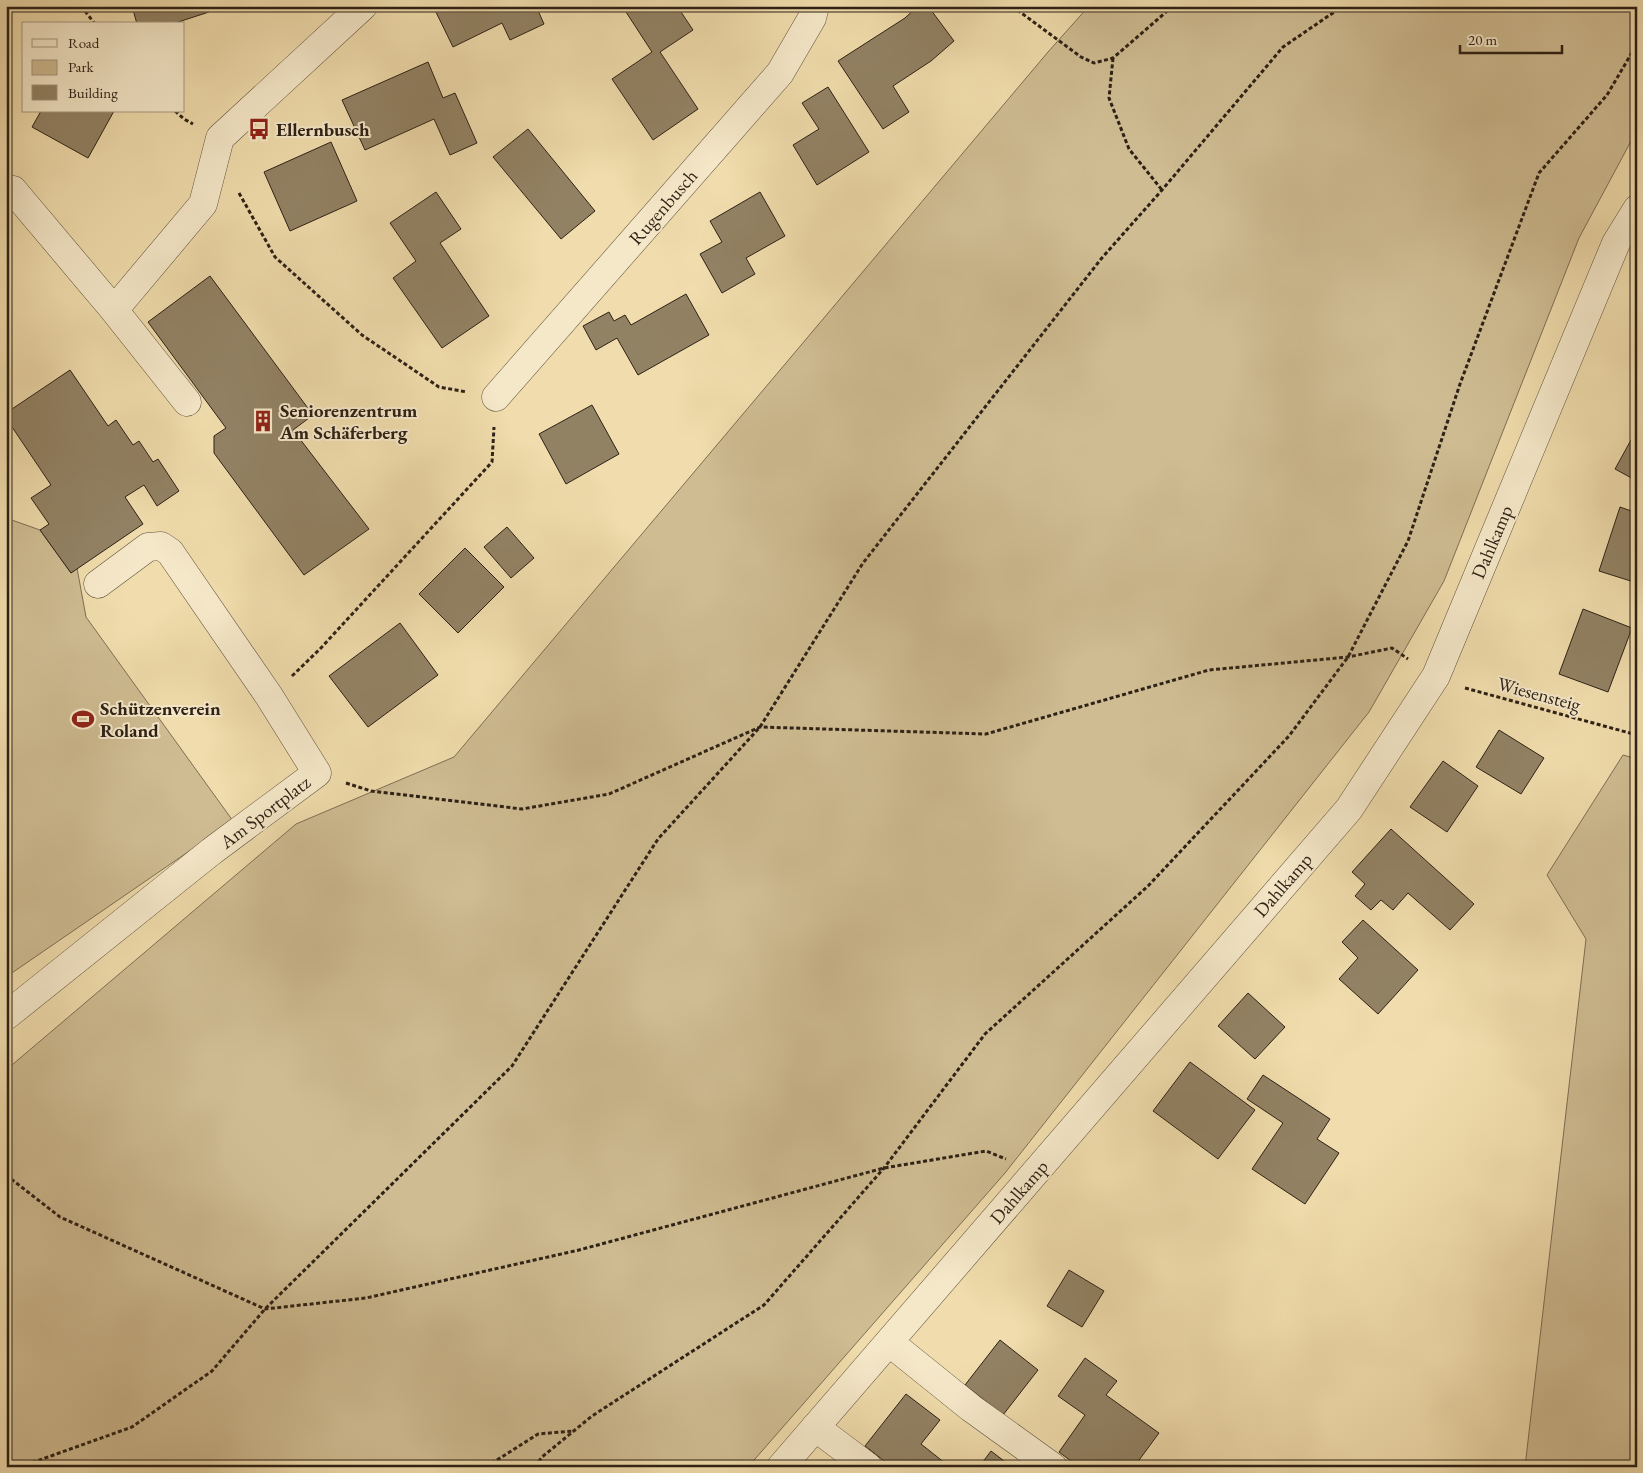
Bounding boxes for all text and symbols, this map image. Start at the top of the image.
legend [22,22,185,112]
scale bar [1460,22,1563,54]
text: 20 m [1468,30,1497,49]
text: Road [68,33,100,52]
text: Park [68,57,95,76]
text: Building [68,83,118,102]
bus stop icon: Ellernbusch [246,116,272,142]
place label: Ellernbusch [276,117,370,142]
street label: Rugenbusch [623,164,703,250]
place label: Seniorenzentrum Am Schäferberg [279,398,418,445]
building icon: Seniorenzentrum Am Schäferberg [250,408,276,434]
street label: Dahlkamp [1465,501,1519,583]
street label: Wiesensteig [1495,671,1584,717]
place label: Schützenverein Roland [100,696,221,743]
sports icon: Schützenverein Roland [70,706,96,732]
street label: Am Sportplatz [214,769,316,855]
street label: Dahlkamp [1248,847,1318,922]
street label: Dahlkamp [984,1154,1054,1229]

